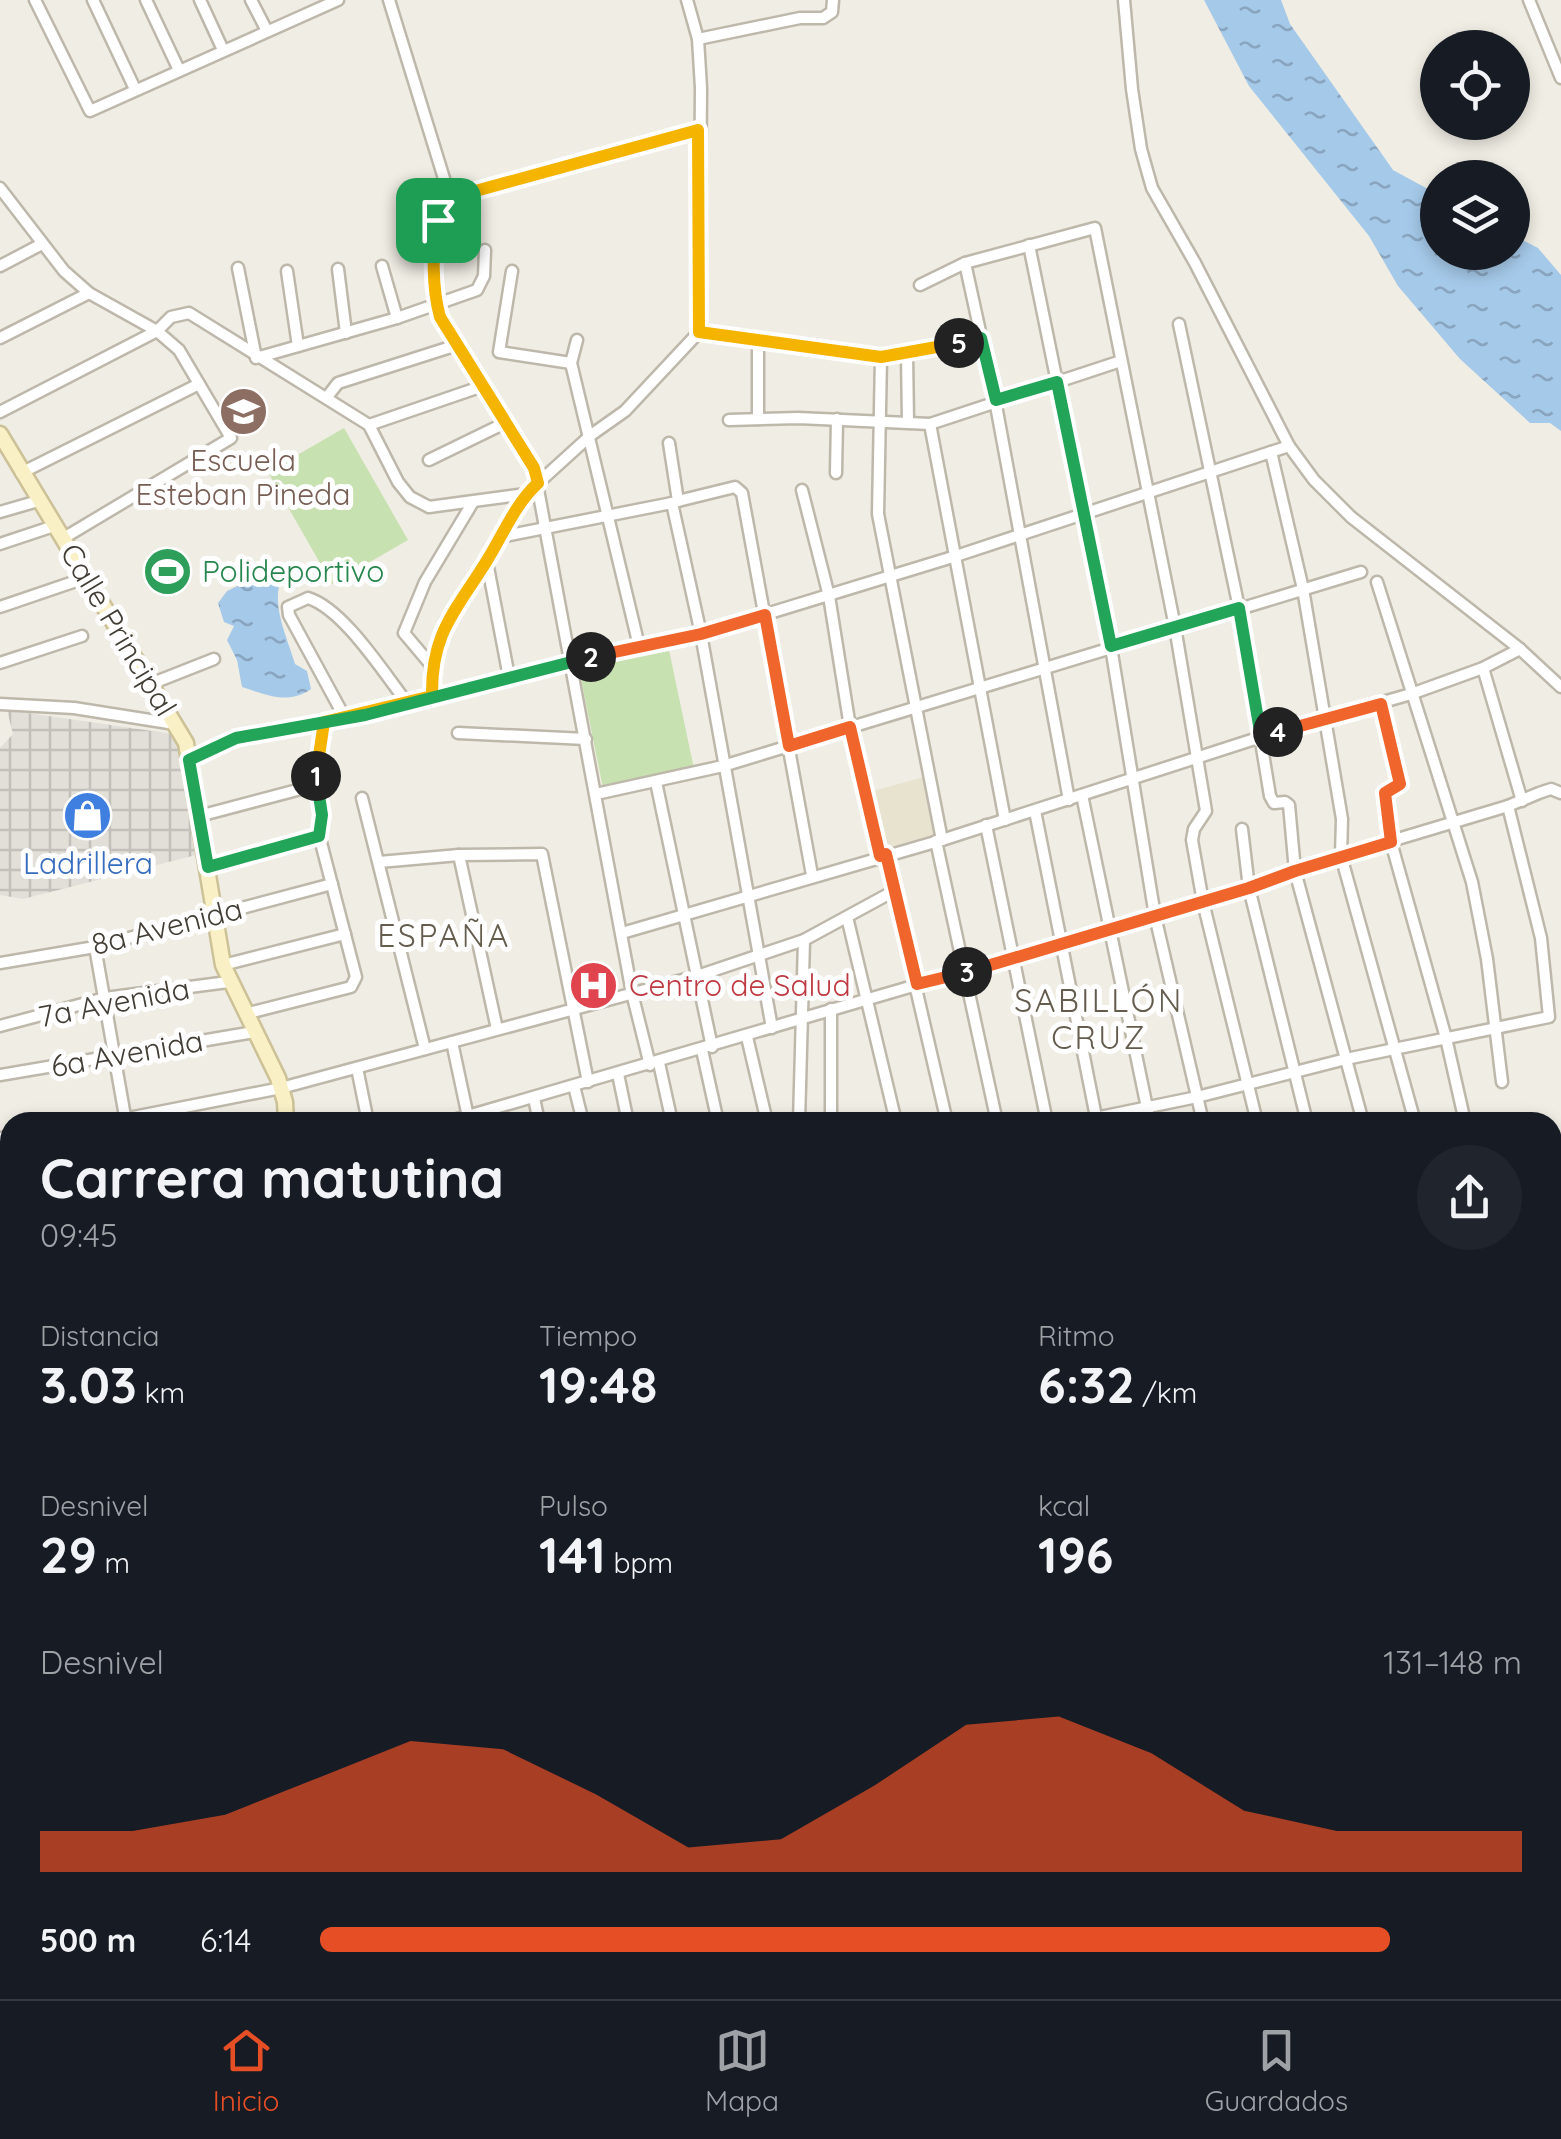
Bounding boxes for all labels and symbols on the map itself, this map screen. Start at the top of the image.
pin [396,178,481,263]
pin: 5 [934,318,984,368]
school or university icon: Escuela Esteban Pineda [217,386,269,438]
place label: Escuela Esteban Pineda [136,441,350,513]
street label: Calle Principal [52,536,185,723]
sports icon: Polideportivo [141,546,193,598]
place label: Polideportivo [202,552,384,590]
pin: 2 [566,632,616,682]
pin: 4 [1253,707,1303,757]
pin: 1 [291,751,341,801]
shop icon: Ladrillera [62,789,114,841]
place label: Ladrillera [23,844,153,882]
street label: 8a Avenida [87,889,246,963]
district label: ESPAÑA [377,915,511,955]
pin: 3 [942,947,992,997]
hospital icon: Centro de Salud [568,960,620,1012]
place label: Centro de Salud [629,966,851,1004]
street label: 7a Avenida [35,969,193,1035]
district label: SABILLÓN CRUZ [1014,980,1184,1057]
street label: 6a Avenida [48,1021,206,1085]

